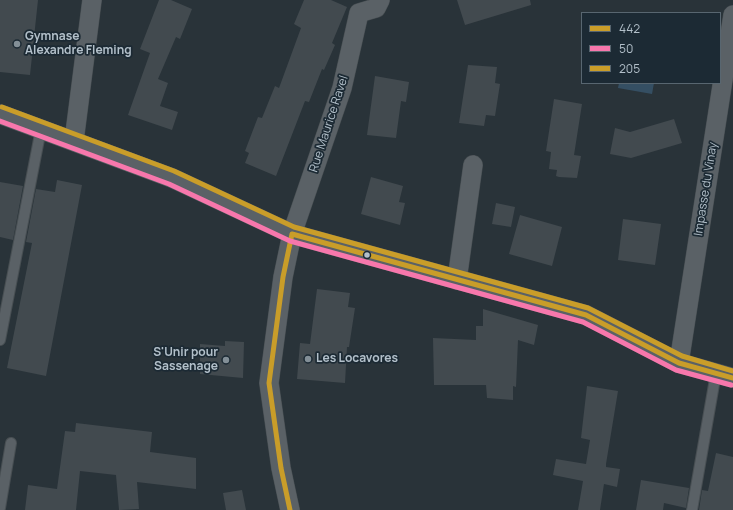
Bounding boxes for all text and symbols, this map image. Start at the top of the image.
legend [581,12,721,84]
text: 442 [619,20,640,37]
place label: Gymnase Alexandre Fleming [25,30,132,58]
marker: Gymnase Alexandre Fleming [12,39,22,49]
text: 50 [619,40,633,57]
text: 205 [619,60,640,77]
street label: Rue Maurice Ravel [307,74,351,174]
street label: Impasse du Vinay [691,141,721,237]
unlabelled marker [362,250,372,260]
place label: S'Unir pour Sassenage [153,346,218,374]
place label: Les Locavores [316,352,398,366]
marker: Les Locavores [303,354,313,364]
marker: S'Unir pour Sassenage [221,355,231,365]

